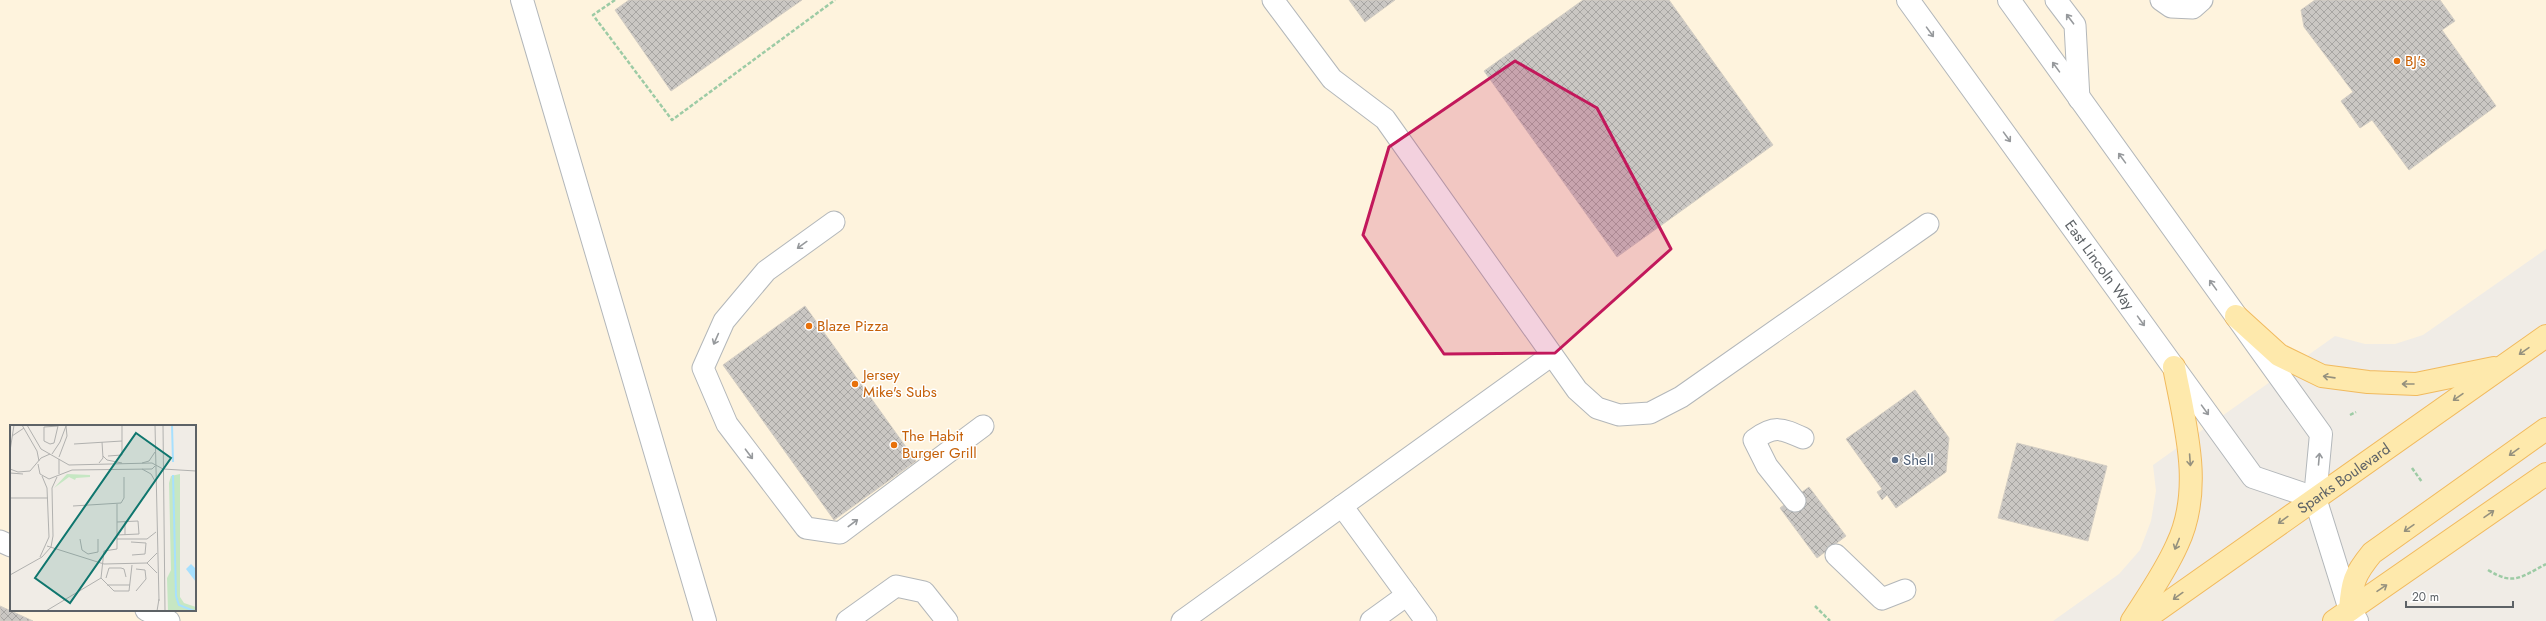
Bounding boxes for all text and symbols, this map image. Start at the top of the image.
one-way arrow [2066,14,2075,25]
one-way arrow [1926,26,1935,37]
place label: BJ's [2405,50,2426,72]
marker: BJ's [2392,56,2402,66]
one-way arrow [2052,62,2061,73]
one-way arrow [2003,131,2011,142]
one-way arrow [2118,153,2127,164]
street label: East Lincoln Way [2059,215,2140,315]
one-way arrow [797,241,808,249]
one-way arrow [2209,279,2218,290]
place label: Blaze Pizza [817,315,889,337]
one-way arrow [2137,316,2145,327]
marker: Blaze Pizza [804,321,814,331]
one-way arrow [711,332,719,344]
one-way arrow [2518,347,2529,355]
place label: Jersey Mike's Subs [861,364,937,403]
one-way arrow [2323,373,2336,381]
marker: Jersey Mike's Subs [850,379,860,389]
one-way arrow [2402,380,2415,388]
one-way arrow [2453,393,2464,401]
one-way arrow [2201,404,2209,415]
inset map [10,425,196,611]
place label: The Habit Burger Grill [902,425,977,464]
street label: Sparks Boulevard [2293,438,2395,519]
marker: The Habit Burger Grill [889,440,899,450]
one-way arrow [745,448,754,459]
one-way arrow [2509,448,2520,456]
place label: Shell [1903,449,1934,471]
one-way arrow [2187,453,2194,466]
one-way arrow [2315,453,2322,466]
marker: Shell [1890,455,1900,465]
one-way arrow [2483,510,2494,518]
one-way arrow [2278,516,2289,524]
one-way arrow [847,519,858,527]
one-way arrow [2403,524,2414,532]
one-way arrow [2173,538,2181,550]
scale bar [2406,583,2513,609]
one-way arrow [2376,584,2387,592]
text: 20 m [2412,588,2439,606]
one-way arrow [2172,592,2183,600]

